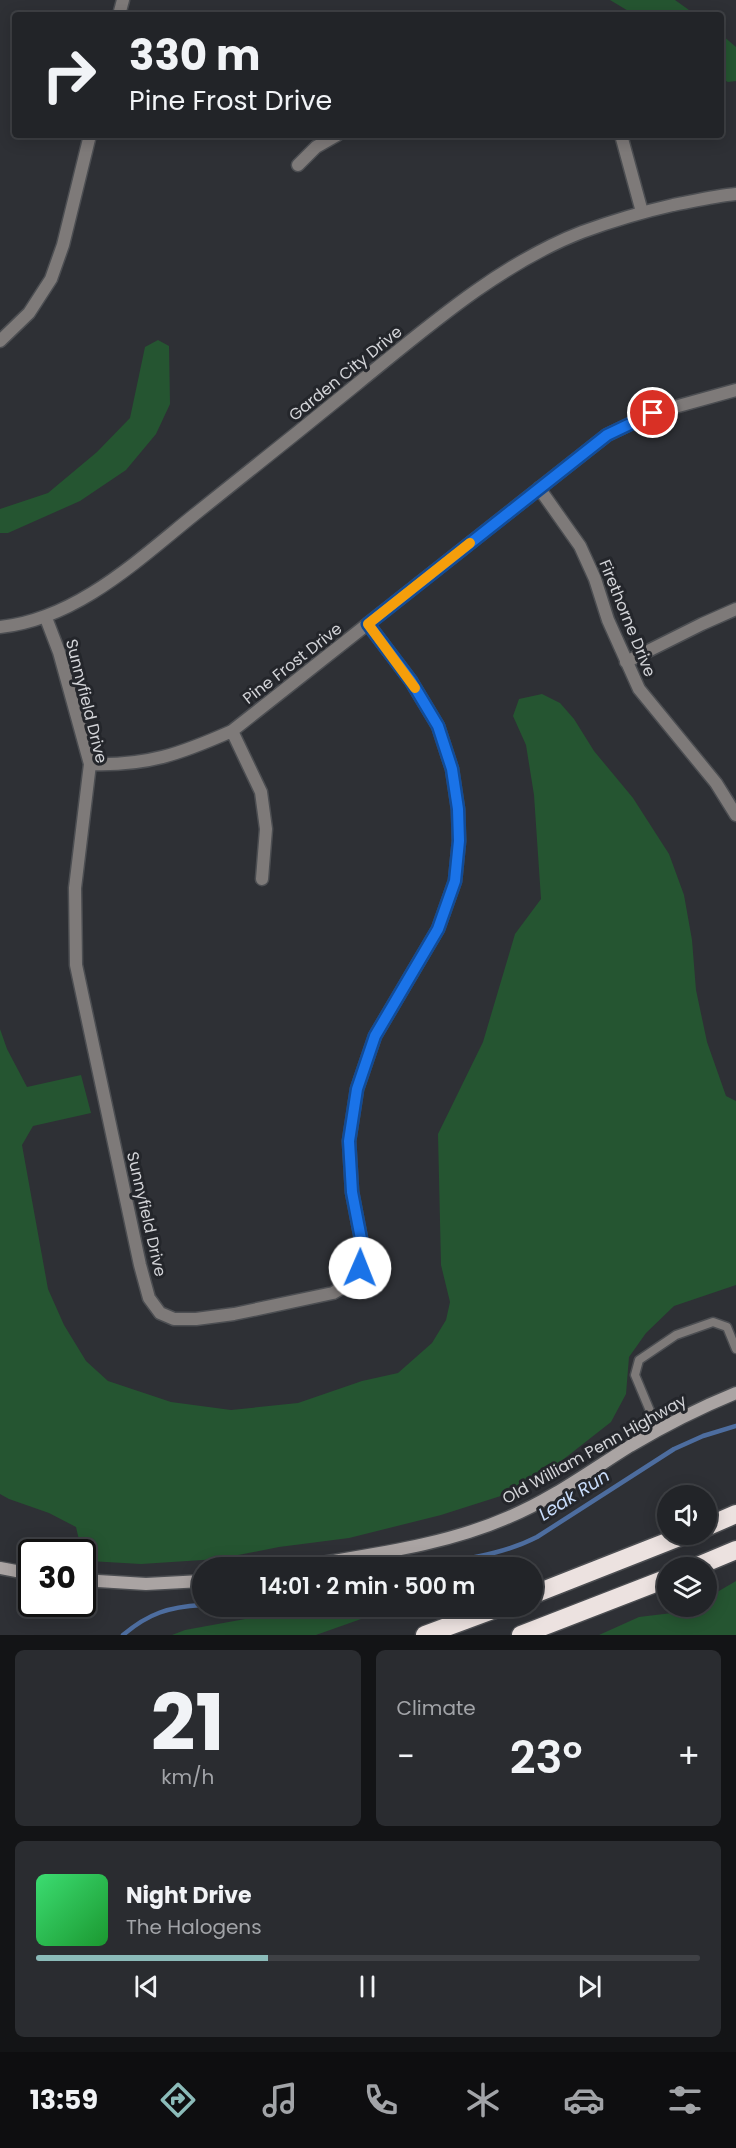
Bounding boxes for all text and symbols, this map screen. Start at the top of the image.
text: 330 m [129,26,261,85]
icon: right [30,36,108,114]
text: Pine Frost Drive [129,82,332,119]
street label: Garden City Drive [284,320,407,426]
pin [627,387,678,438]
icon: arrive [636,396,669,429]
street label: Firethorne Drive [594,556,662,680]
street label: Pine Frost Drive [238,617,347,710]
street label: Sunnyfield Drive [60,637,113,766]
street label: Sunnyfield Drive [121,1149,172,1279]
position arrow [328,1236,392,1300]
street label: Old William Penn Highway [498,1389,691,1510]
water label: Leak Run [533,1463,614,1526]
map controls [657,1485,717,1617]
button: sound [657,1485,717,1545]
speed limit sign: 30 [18,1539,96,1617]
button: layers [657,1557,717,1617]
text: 14:01 · 2 min · 500 m [260,1571,475,1602]
text: 21 [151,1668,225,1777]
text: Climate [397,1694,476,1722]
text: 23° [510,1726,582,1789]
text: − [397,1733,415,1780]
text: + [677,1733,700,1780]
text: km/h [161,1763,214,1791]
text: Night Drive [126,1880,252,1911]
text: The Halogens [126,1913,262,1941]
icon: previous [130,1970,163,2003]
icon: pause [351,1970,384,2003]
icon: next [573,1970,606,2003]
icon: directions [157,2079,199,2121]
icon: music [259,2079,301,2121]
icon: phone [360,2079,402,2121]
icon: climate [462,2079,504,2121]
icon: car [563,2079,605,2121]
icon: filters [664,2079,706,2121]
text: 13:59 [30,2081,98,2118]

